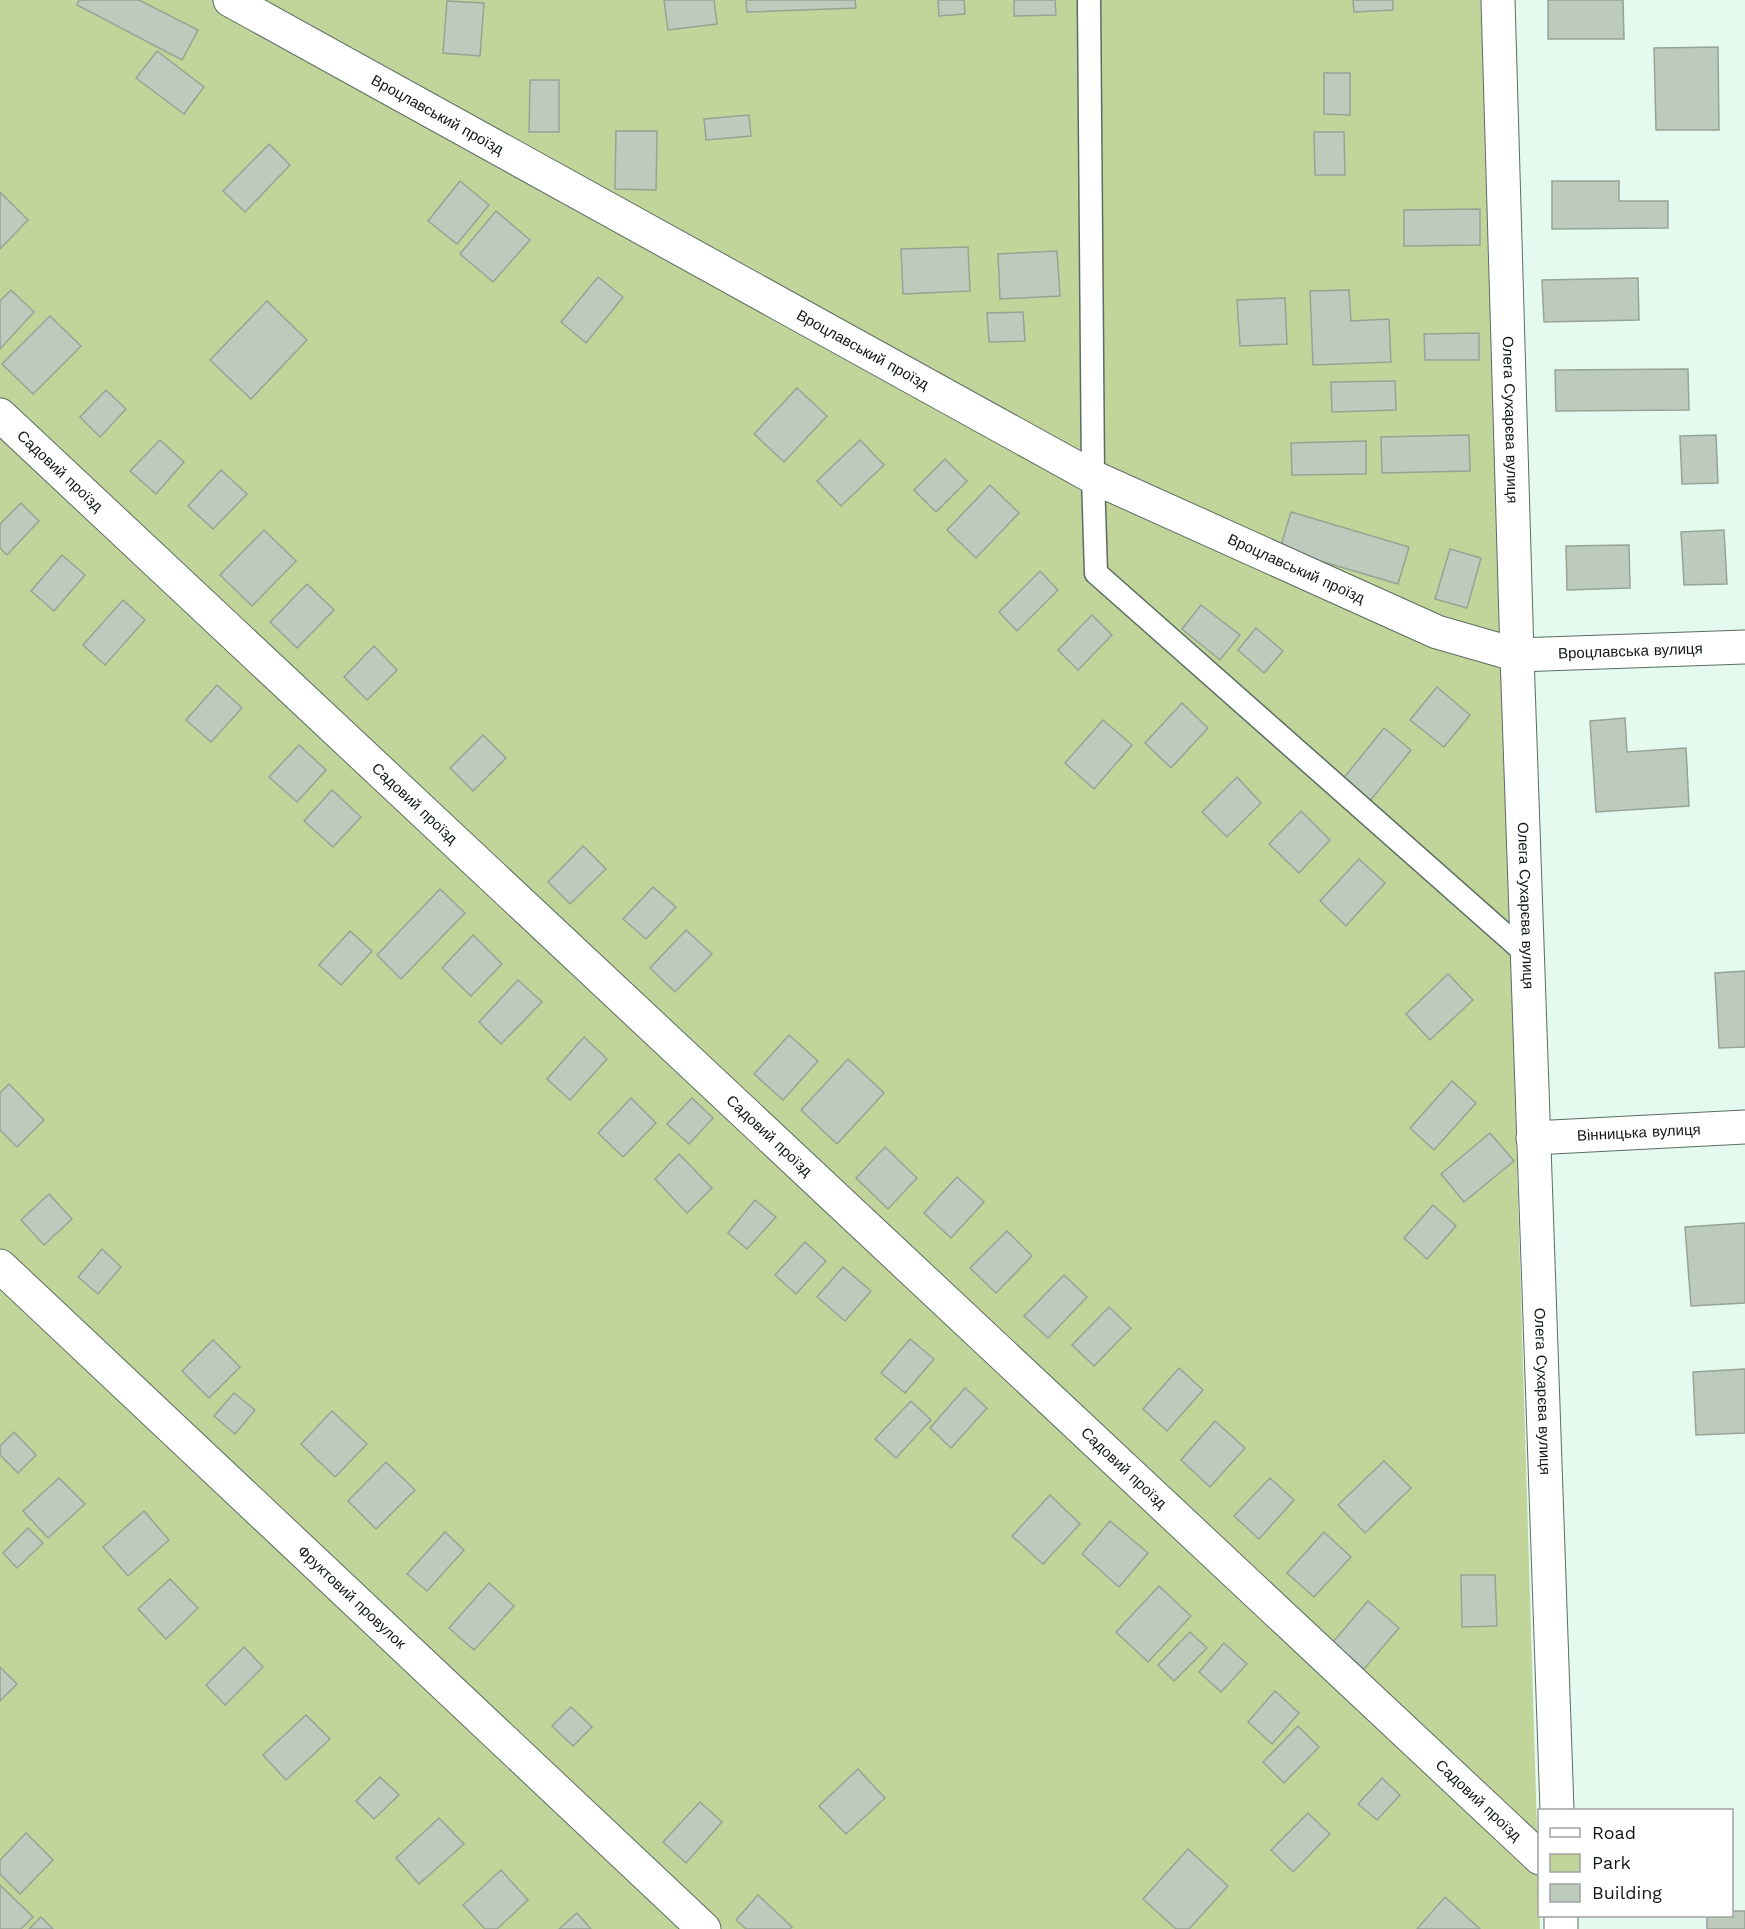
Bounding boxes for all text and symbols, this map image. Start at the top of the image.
street label: Вроцлавський проїзд [368,71,507,159]
street label: Вроцлавський проїзд [794,306,932,394]
street label: Олега Сухарєва вулиця [1499,336,1522,504]
street label: Садовий проїзд [13,427,107,516]
street label: Вроцлавський проїзд [1225,530,1368,607]
street label: Вроцлавська вулиця [1558,639,1703,663]
street label: Садовий проїзд [368,759,461,848]
street label: Олега Сухарєва вулиця [1514,822,1538,989]
street label: Садовий проїзд [723,1091,816,1180]
street label: Вінницька вулиця [1577,1120,1701,1145]
street label: Олега Сухарєва вулиця [1531,1307,1554,1475]
street label: Садовий проїзд [1077,1424,1170,1513]
street label: Фруктовий провулок [294,1542,410,1653]
street label: Садовий проїзд [1432,1756,1525,1845]
legend [1538,1809,1733,1917]
text: Road [1592,1822,1636,1843]
text: Park [1592,1852,1631,1873]
text: Building [1592,1882,1662,1903]

